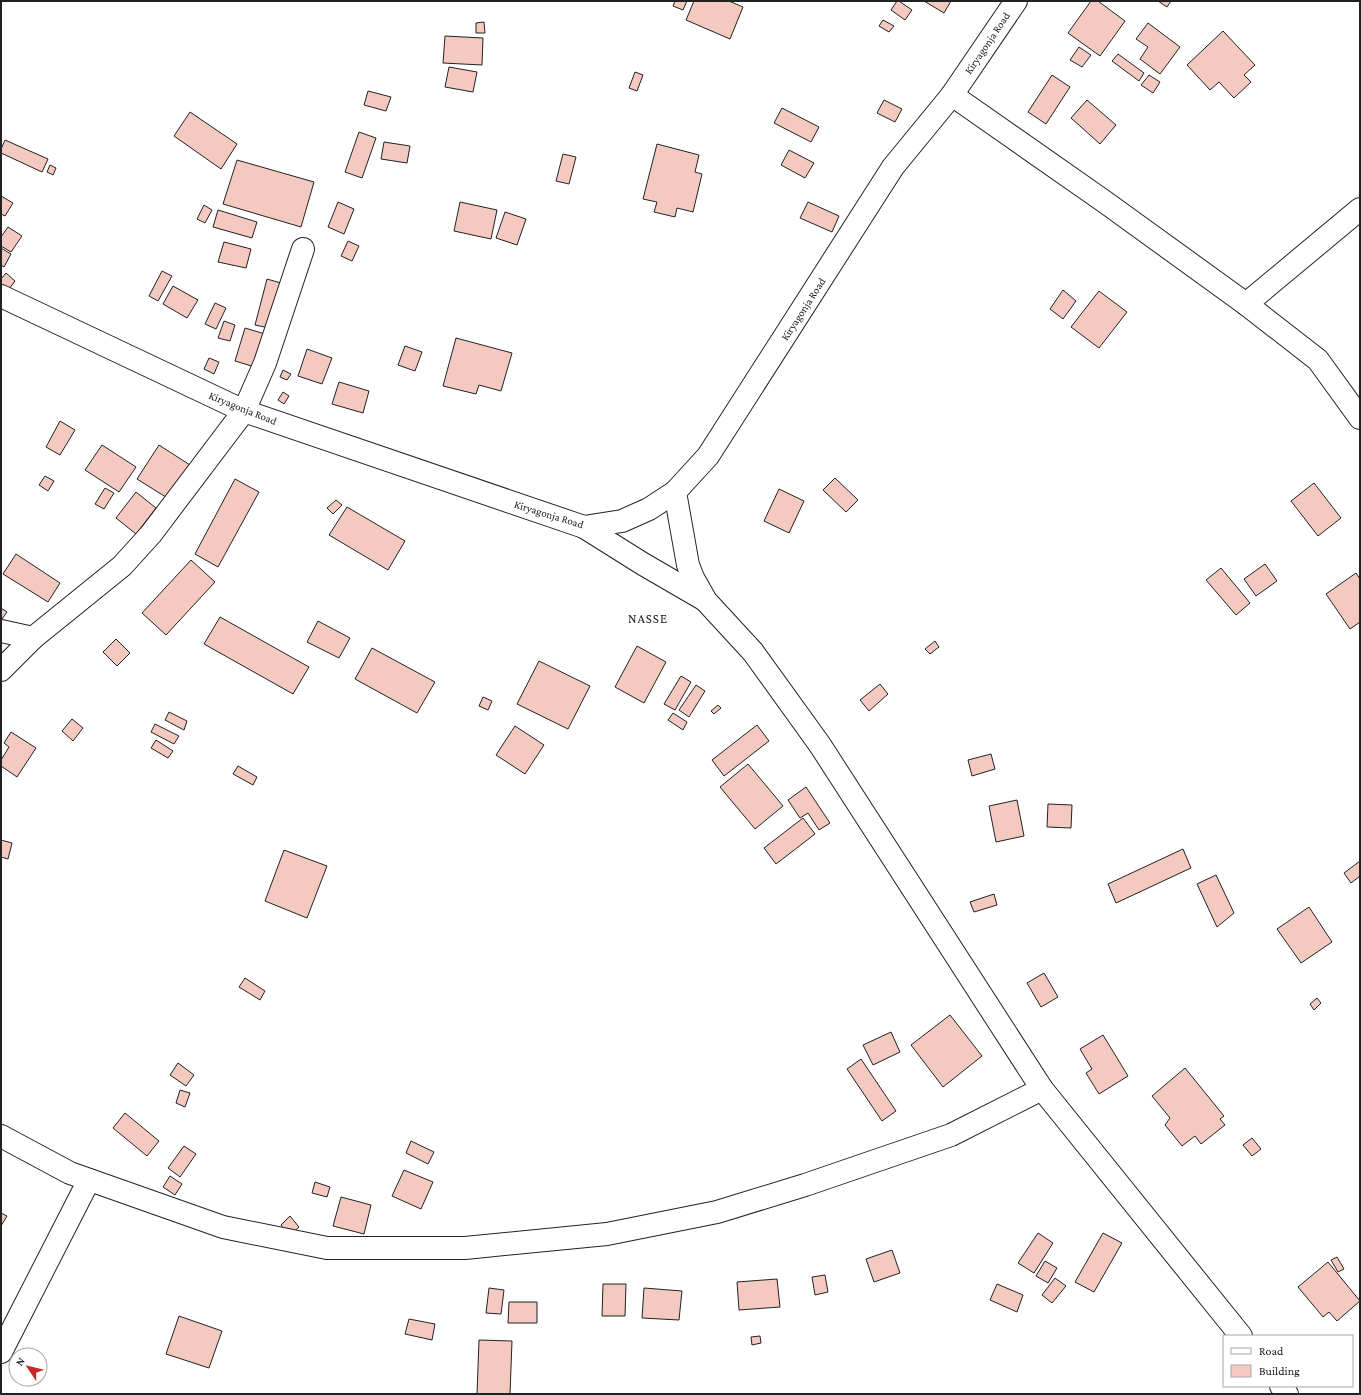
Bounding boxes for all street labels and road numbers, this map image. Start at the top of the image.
street label: Kiryagonja Road [962,10,1013,77]
street label: Kiryagonja Road [778,275,829,343]
street label: Kiryagonja Road [207,389,279,428]
street label: Kiryagonja Road [513,498,585,531]

